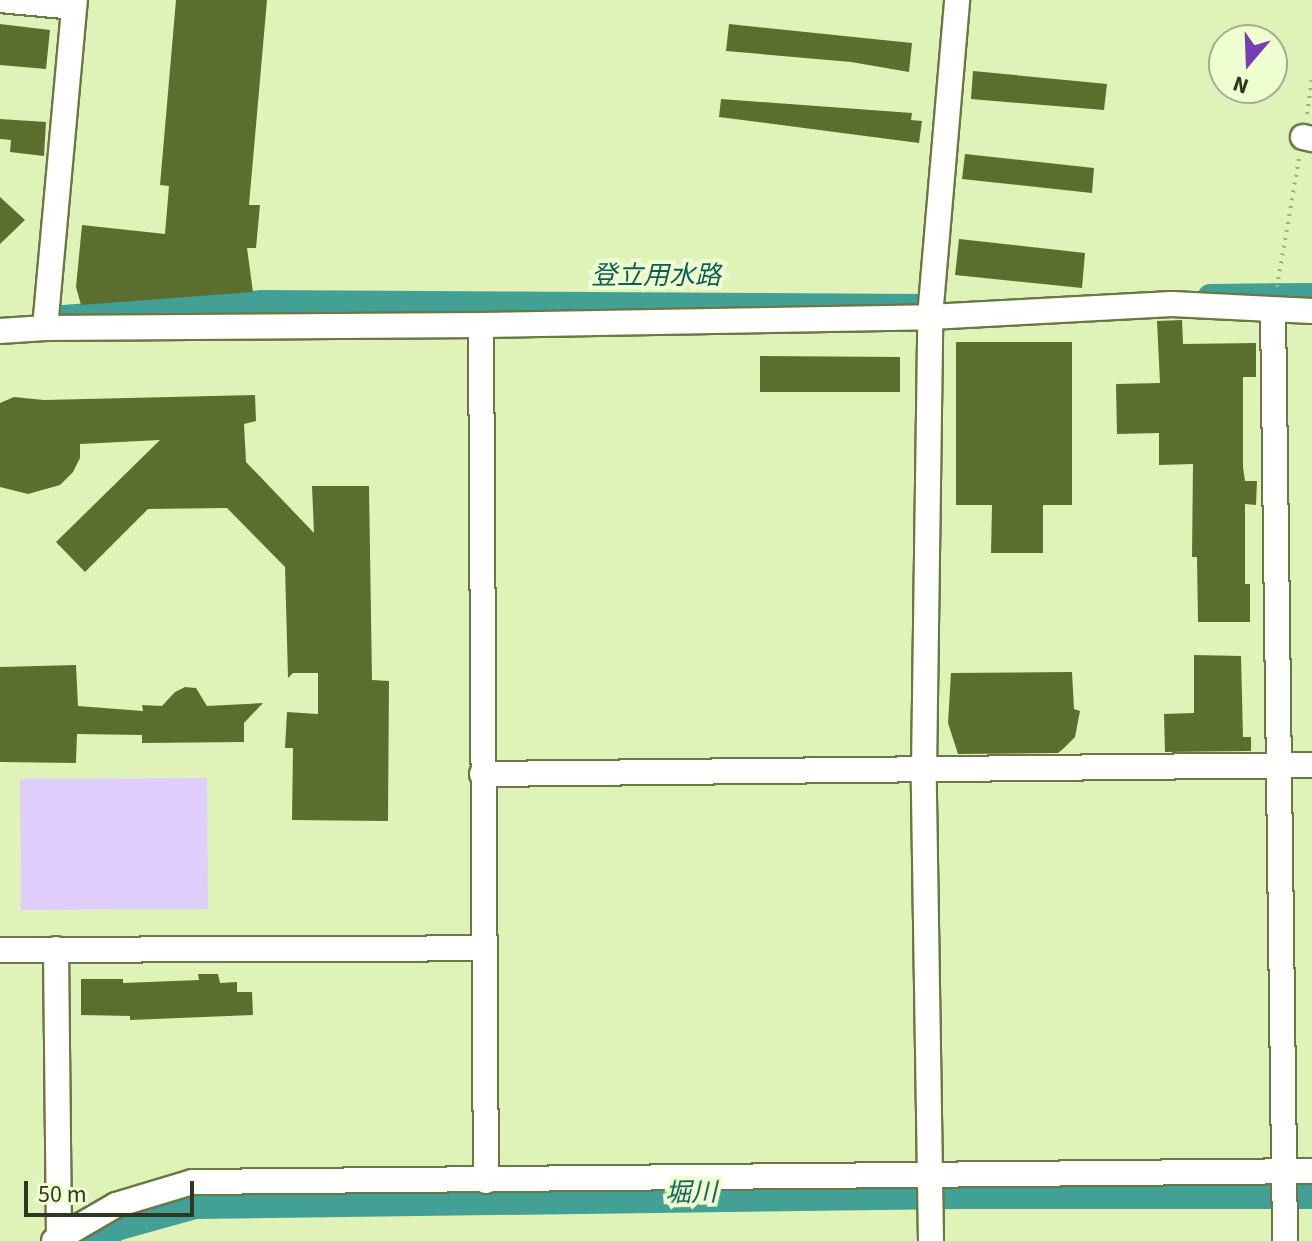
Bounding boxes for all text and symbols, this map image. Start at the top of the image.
north arrow [1208,24,1288,104]
text: N [1229,67,1253,102]
water label: 登立用水路 [591,260,721,292]
scale bar [28,1165,198,1215]
text: 50 m [38,1177,87,1212]
water label: 堀川 [665,1177,717,1209]

